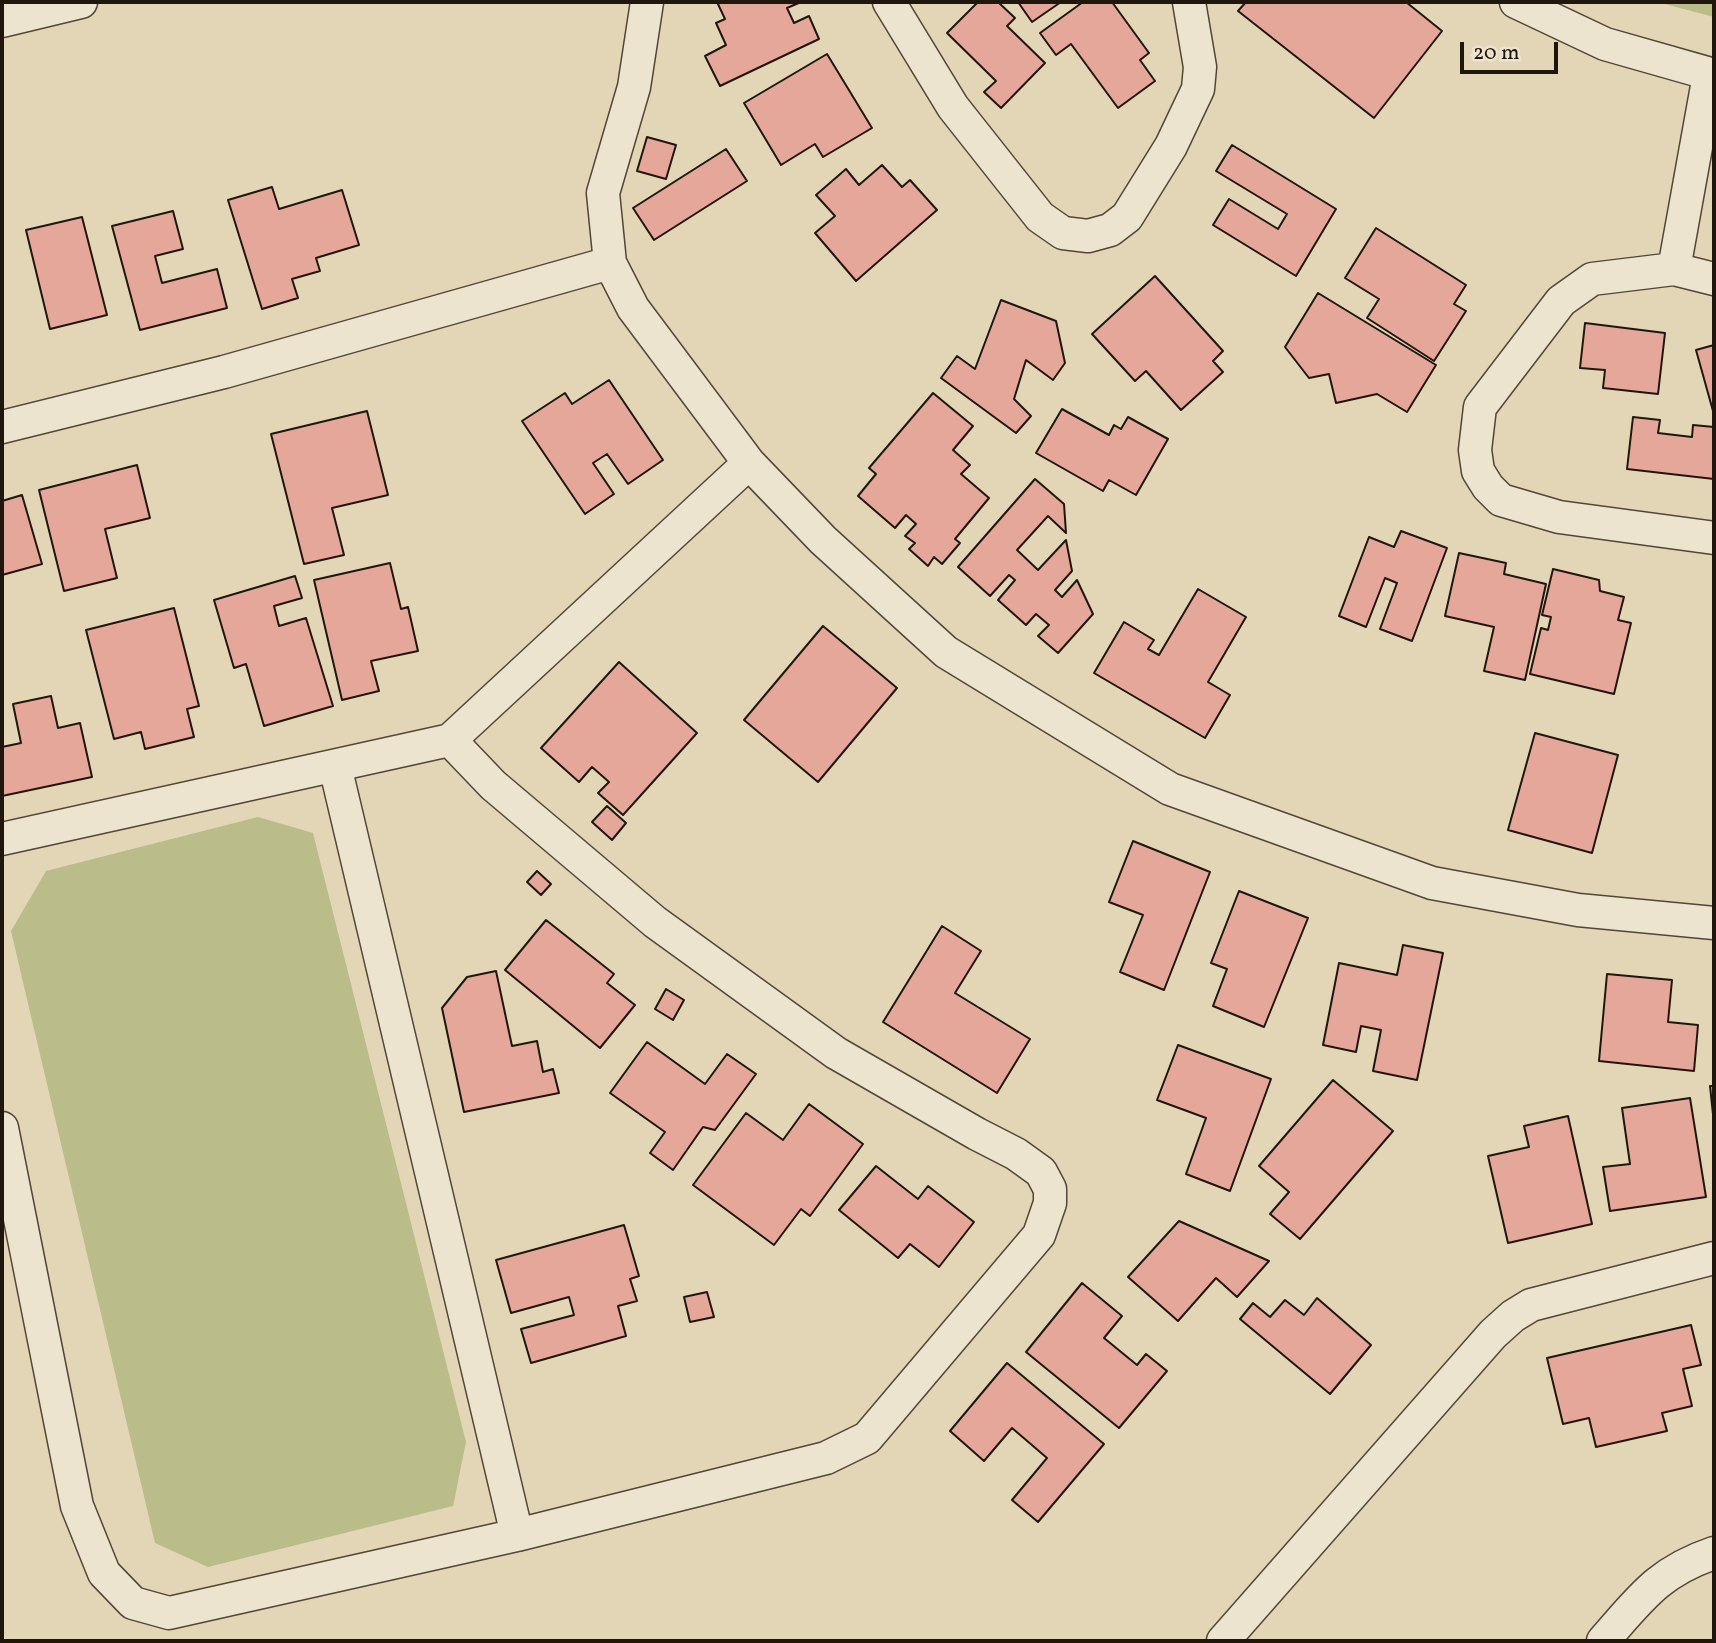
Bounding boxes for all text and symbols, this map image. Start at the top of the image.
scale bar [1464,28,1562,72]
text: 20 m [1473,39,1519,68]

